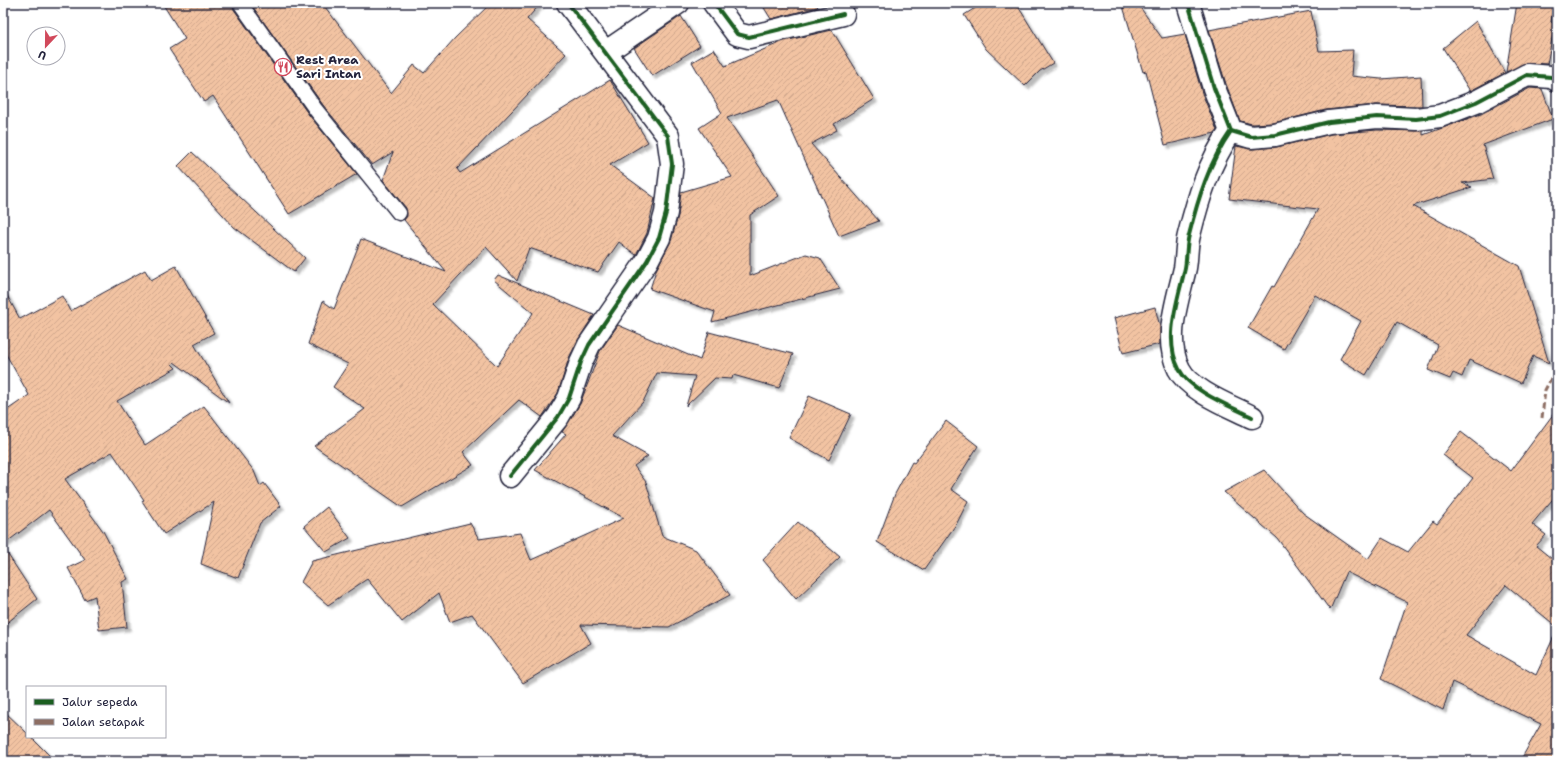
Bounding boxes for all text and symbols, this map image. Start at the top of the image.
north arrow [26,26,66,66]
text: U [36,46,49,63]
place label: Rest Area Sari Intan [296,52,361,82]
restaurant icon: Rest Area Sari Intan [273,57,293,77]
legend [26,686,166,738]
text: Jalur sepeda [62,694,138,710]
text: Jalan setapak [62,714,145,730]

